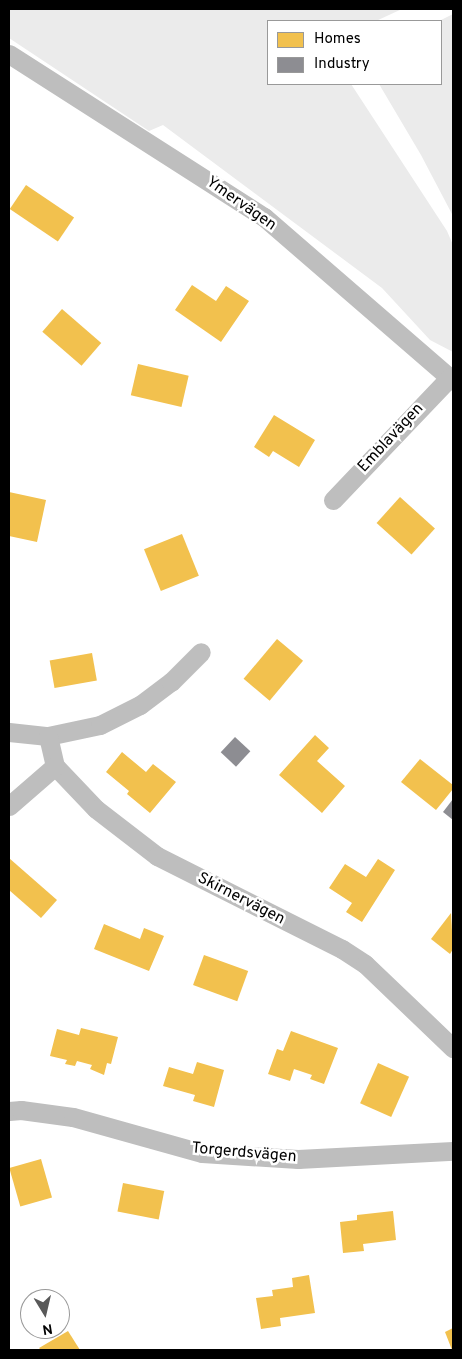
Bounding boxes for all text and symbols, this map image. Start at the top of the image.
legend [267,20,442,85]
text: Homes [314,30,361,49]
text: Industry [314,55,370,74]
street label: Ymervägen [202,173,280,235]
street label: Emblavägen [354,399,428,477]
street label: Skirnervägen [194,869,288,929]
street label: Torgerdsvägen [191,1139,297,1167]
north arrow [20,1289,70,1339]
text: N [41,1319,54,1338]

